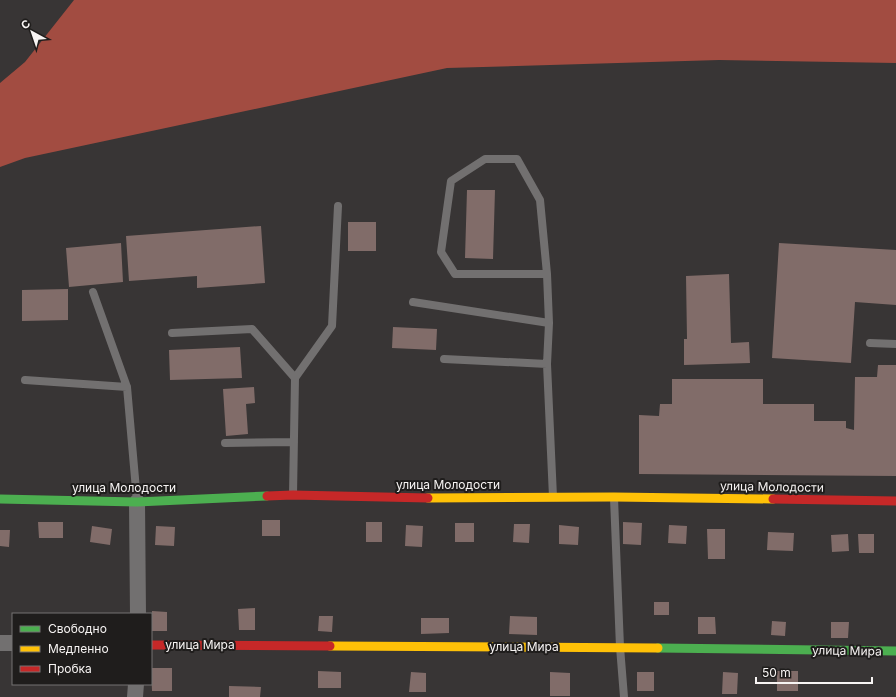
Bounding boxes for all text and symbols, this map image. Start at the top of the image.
north arrow [12,12,52,52]
text: С [18,16,33,32]
street label: улица Молодости [396,477,500,492]
street label: улица Молодости [720,478,824,495]
street label: улица Молодости [72,480,176,495]
legend [12,613,152,685]
text: Свободно [48,621,107,636]
street label: улица Мира [165,637,235,652]
street label: улица Мира [489,639,559,654]
text: Медленно [48,641,109,656]
street label: улица Мира [812,642,882,659]
scale bar [756,659,872,685]
text: Пробка [48,661,92,676]
text: 50 m [762,665,791,680]

